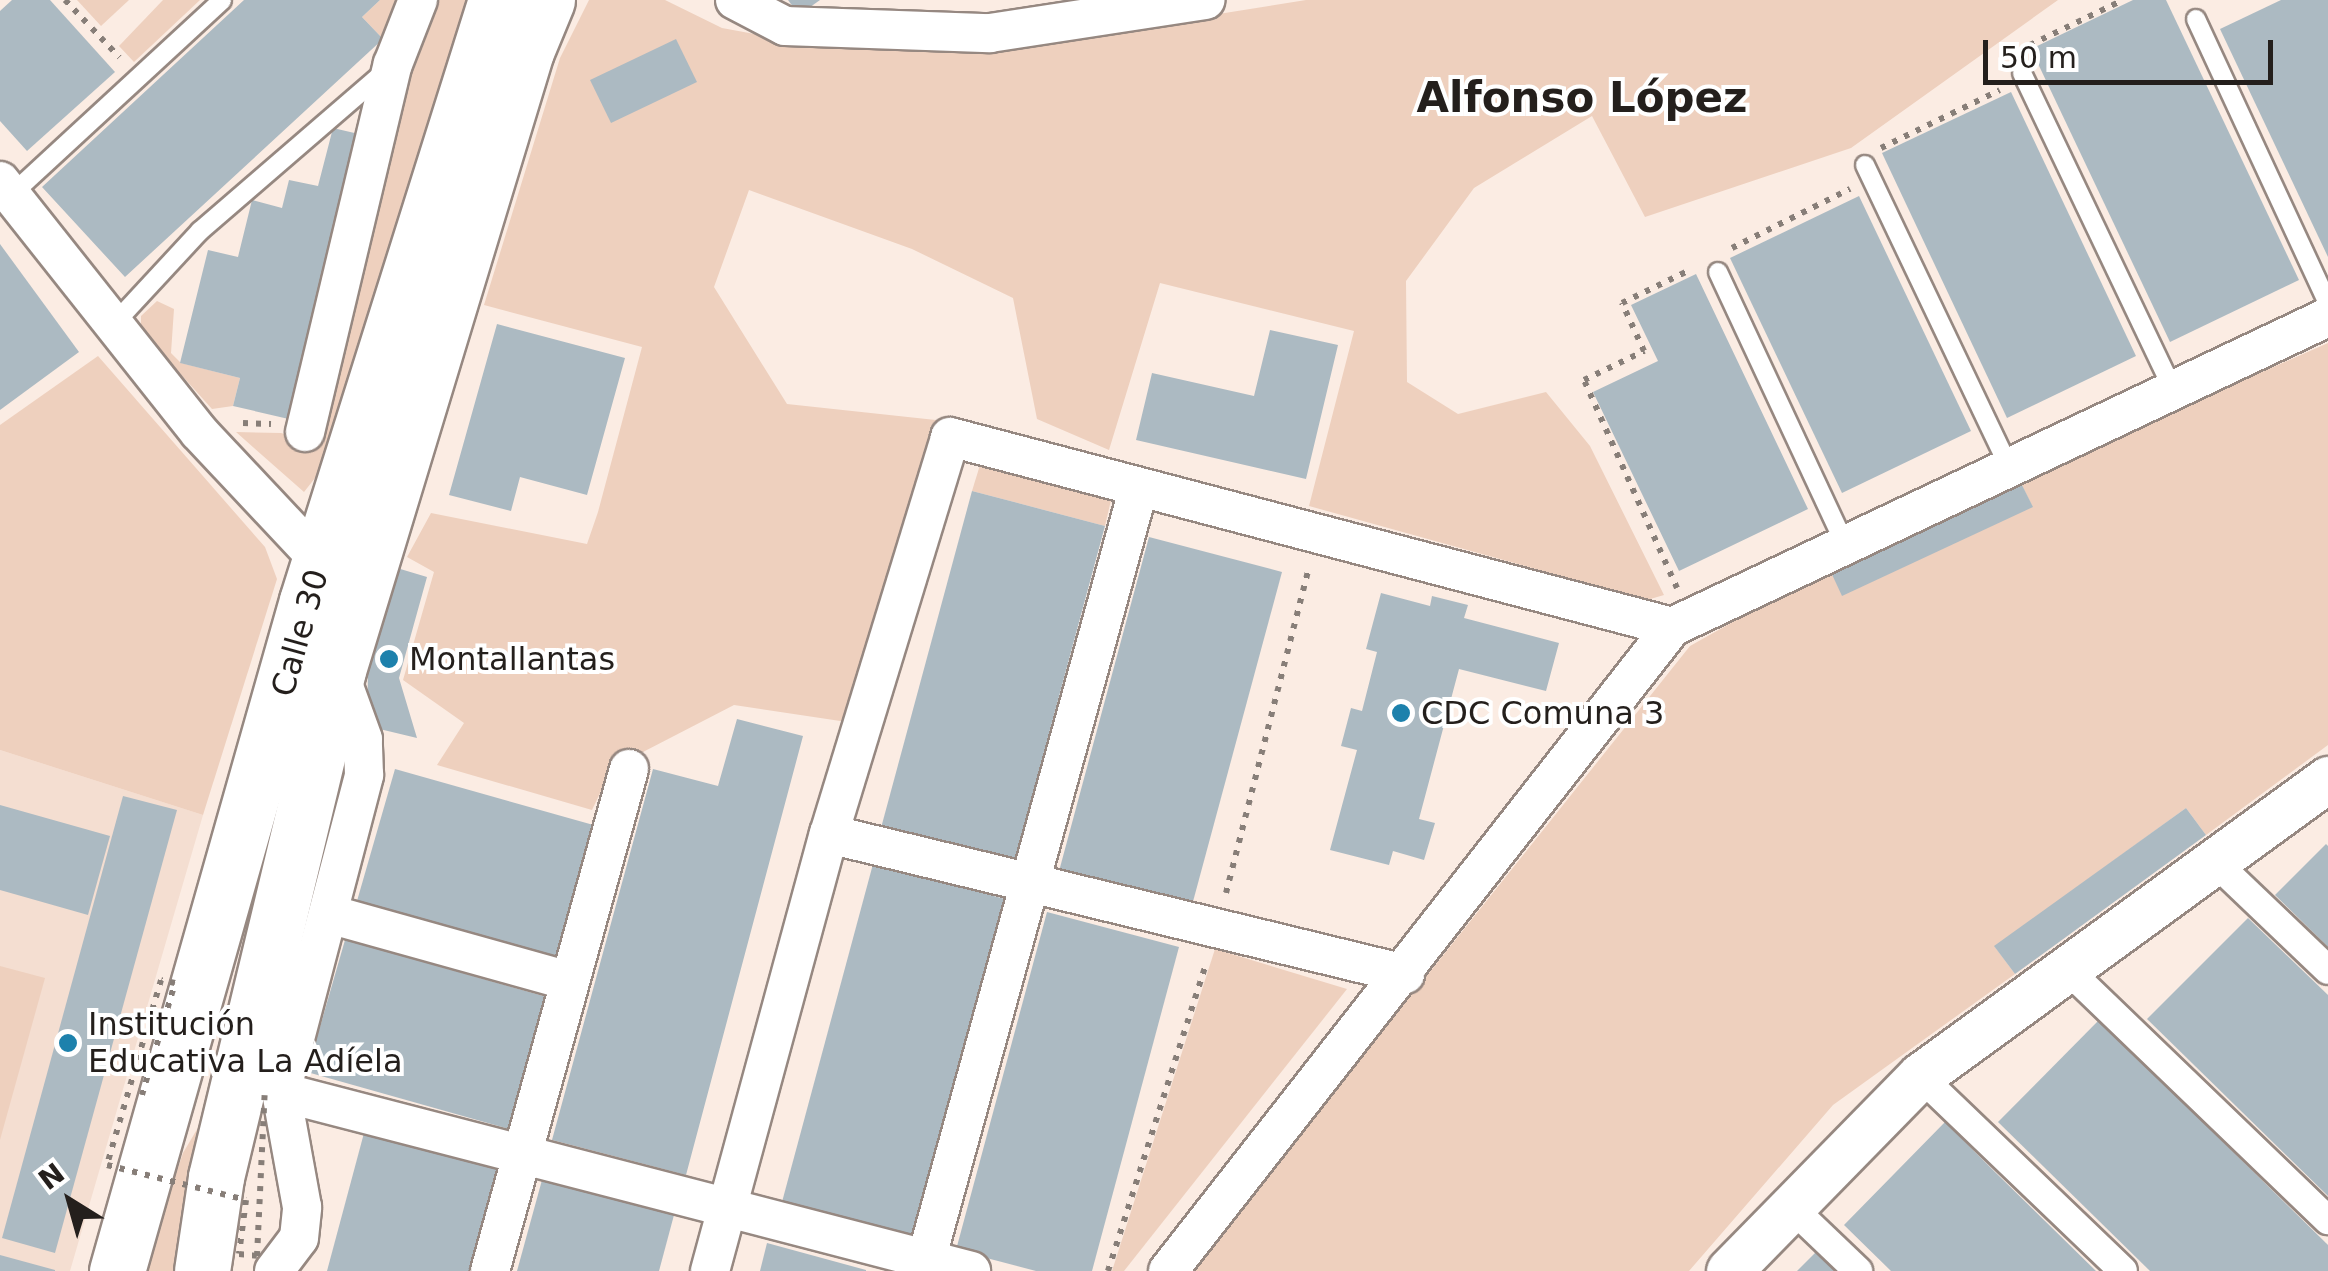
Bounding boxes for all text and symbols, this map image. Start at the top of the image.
scale bar [1988,20,2278,82]
text: 50 m [2000,40,2077,75]
district label: Alfonso López [1416,73,1748,123]
street label: Calle 30 [264,565,336,701]
place label: Montallantas [409,640,615,678]
marker: Montallantas [378,648,400,670]
place label: CDC Comuna 3 [1421,694,1664,732]
marker: CDC Comuna 3 [1390,702,1412,724]
place label: Institución Educativa La Adíela [88,1006,402,1081]
marker: Institución Educativa La Adíela [57,1032,79,1054]
north arrow [20,1151,120,1251]
text: N [32,1156,71,1197]

